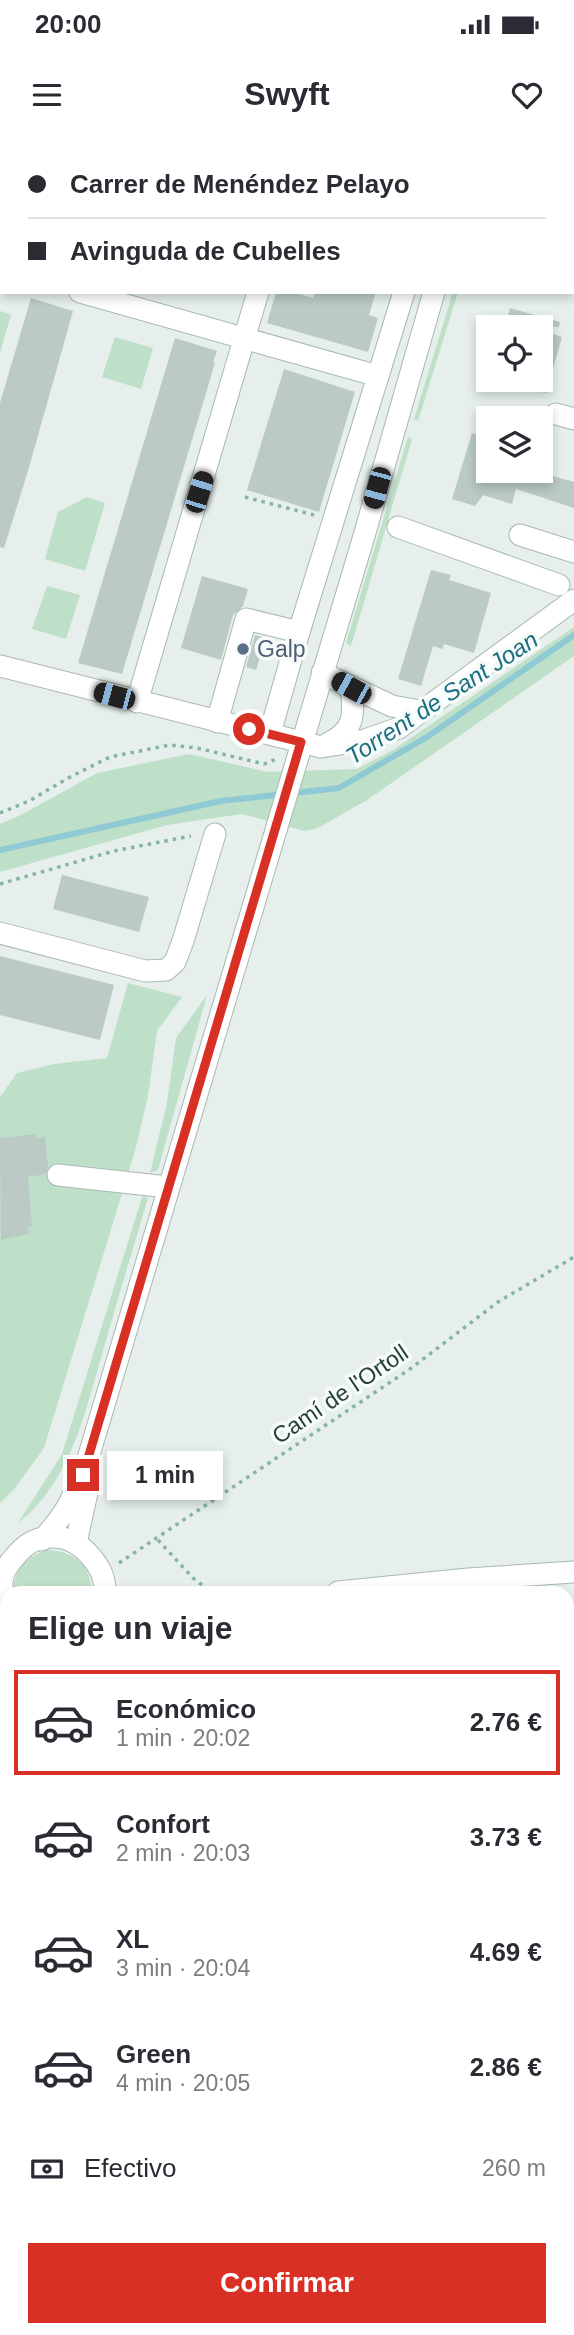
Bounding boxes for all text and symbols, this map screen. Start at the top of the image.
text: 20:00 [35,9,102,39]
icon: menu [28,76,66,114]
text: Swyft [244,76,330,112]
icon: heart [508,76,546,114]
text: Carrer de Menéndez Pelayo [70,169,410,199]
text: Avinguda de Cubelles [70,236,341,266]
map controls [476,315,553,483]
button: locate [476,315,553,392]
button: layers [476,406,553,483]
car [362,465,393,511]
car [183,469,216,515]
water label: Torrent de Sant Joan [341,625,543,770]
place label: Galp [257,636,306,662]
marker: Galp [235,641,251,657]
car [328,669,375,707]
car [91,680,138,712]
route start [233,713,265,745]
street label: Camí de l'Ortoll [267,1339,413,1449]
callout: 1 min [108,1450,223,1500]
route end [67,1459,99,1491]
text: 1 min [135,1462,195,1488]
text: Elige un viaje [28,1610,233,1646]
icon: car [32,1691,95,1754]
text: Económico [116,1694,256,1724]
text: 2.76 € [470,1707,542,1737]
text: 1 min · 20:02 [116,1725,250,1751]
icon: car [32,1806,95,1869]
text: Confort [116,1809,210,1839]
text: 3.73 € [470,1822,542,1852]
text: 2 min · 20:03 [116,1840,250,1866]
icon: car [32,1921,95,1984]
text: XL [116,1924,149,1954]
text: 4.69 € [470,1937,542,1967]
text: 3 min · 20:04 [116,1955,250,1981]
icon: car [32,2036,95,2099]
text: Green [116,2039,191,2069]
text: 2.86 € [470,2052,542,2082]
text: 4 min · 20:05 [116,2070,250,2096]
icon: cash [28,2150,66,2188]
text: Efectivo [84,2153,177,2183]
text: 260 m [482,2155,546,2181]
button: Confirmar [28,2243,546,2323]

